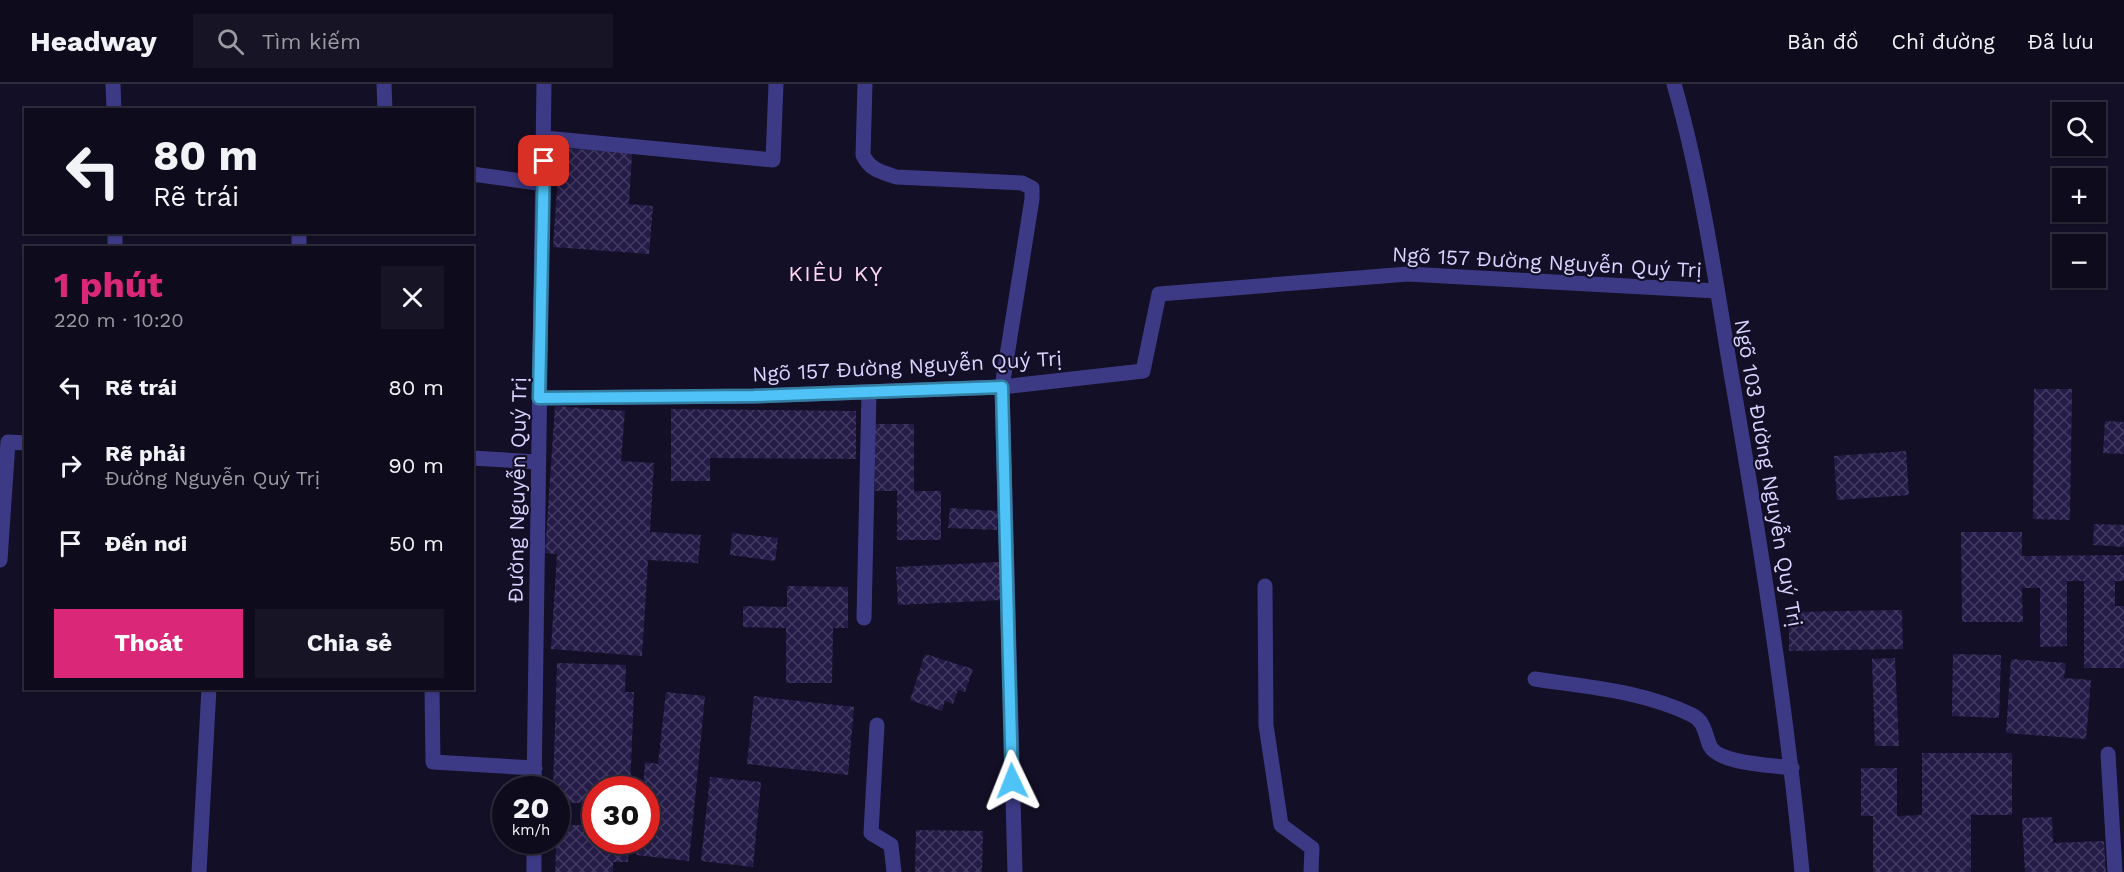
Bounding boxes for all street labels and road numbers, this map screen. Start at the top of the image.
street label: Ngõ 157 Đường Nguyễn Quý Trị [1391,241,1703,283]
street label: Ngõ 103 Đường Nguyễn Quý Trị [1730,317,1808,629]
street label: Ngõ 157 Đường Nguyễn Quý Trị [751,345,1063,387]
street label: Đường Nguyễn Quý Trị [503,377,531,603]

